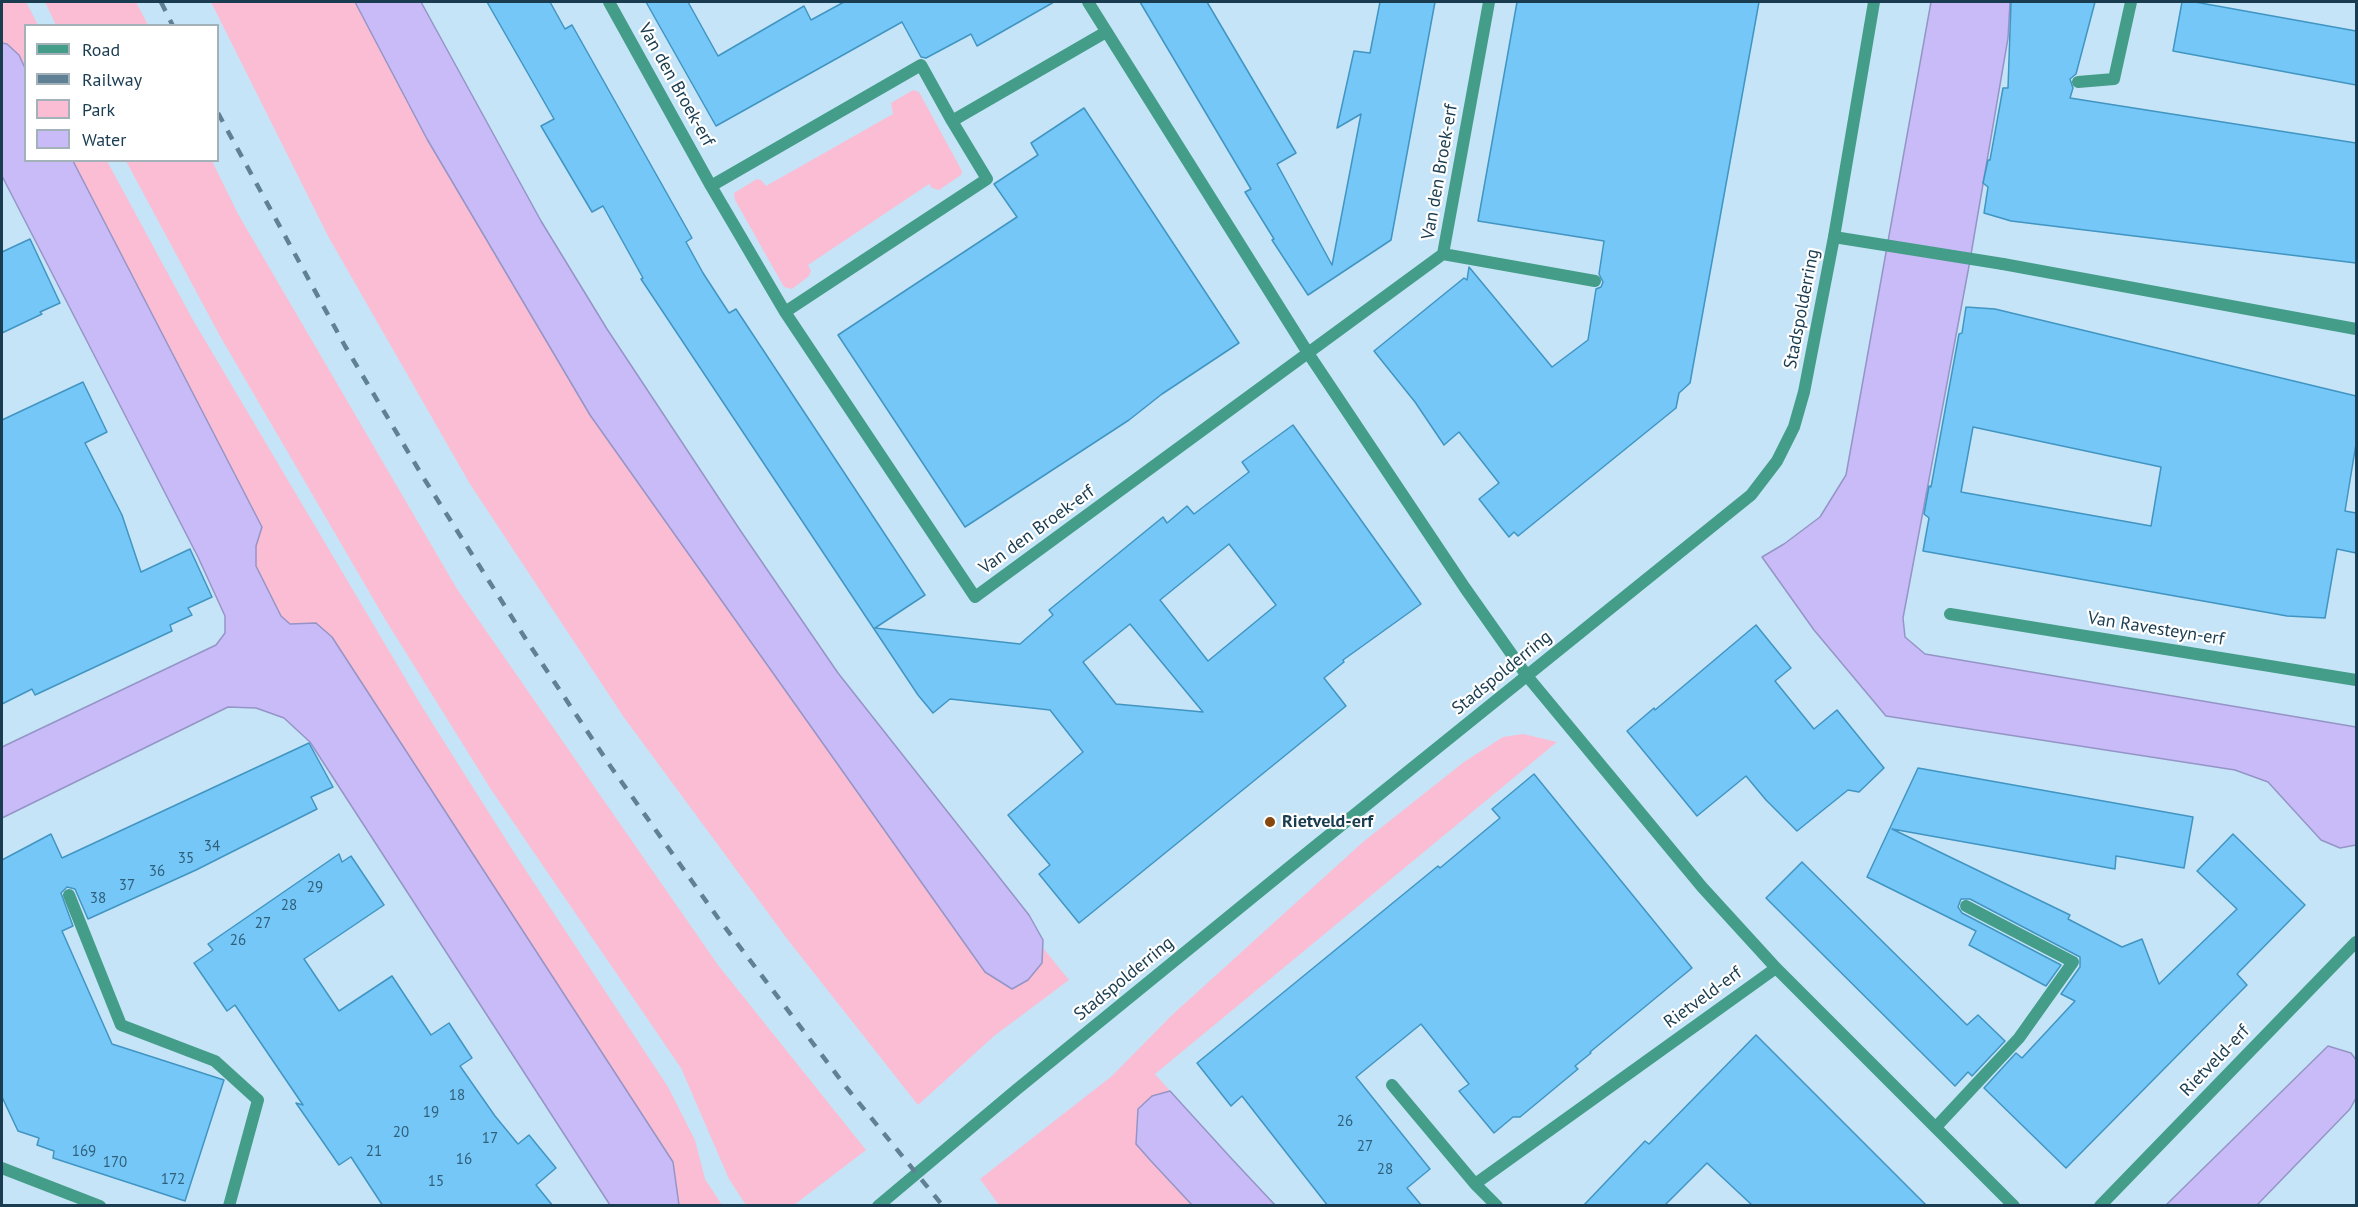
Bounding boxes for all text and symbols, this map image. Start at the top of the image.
street label: Van den Broek-erf [633,20,719,150]
legend [24,24,219,162]
text: Road [82,38,120,61]
text: Railway [82,68,142,91]
text: Park [82,98,115,121]
street label: Van den Broek-erf [1417,103,1463,241]
text: Water [82,128,126,151]
street label: Stadspolderring [1780,247,1824,371]
street label: Van den Broek-erf [975,481,1099,579]
street label: Van Ravesteyn-erf [2086,608,2226,650]
street label: Stadspolderring [1448,626,1556,720]
place label: Rietveld-erf [1282,811,1373,833]
marker: Rietveld-erf [1263,815,1277,829]
house number: 34 [204,838,220,856]
house number: 35 [178,850,194,868]
house number: 36 [149,863,165,881]
house number: 37 [119,877,135,895]
house number: 29 [307,879,323,897]
house number: 38 [90,890,106,908]
house number: 28 [281,897,297,915]
house number: 27 [255,915,271,933]
house number: 26 [230,932,246,950]
street label: Stadspolderring [1070,932,1178,1026]
street label: Rietveld-erf [1660,963,1746,1033]
street label: Rietveld-erf [2176,1021,2254,1101]
house number: 18 [449,1087,465,1105]
house number: 19 [423,1104,439,1122]
house number: 26 [1337,1113,1353,1131]
house number: 20 [393,1124,409,1142]
house number: 17 [482,1130,498,1148]
house number: 27 [1357,1138,1373,1156]
house number: 169 [72,1143,96,1161]
house number: 21 [366,1143,382,1161]
house number: 16 [456,1151,472,1169]
house number: 170 [103,1154,127,1172]
house number: 28 [1377,1161,1393,1179]
house number: 172 [161,1171,185,1189]
house number: 15 [428,1173,444,1191]

